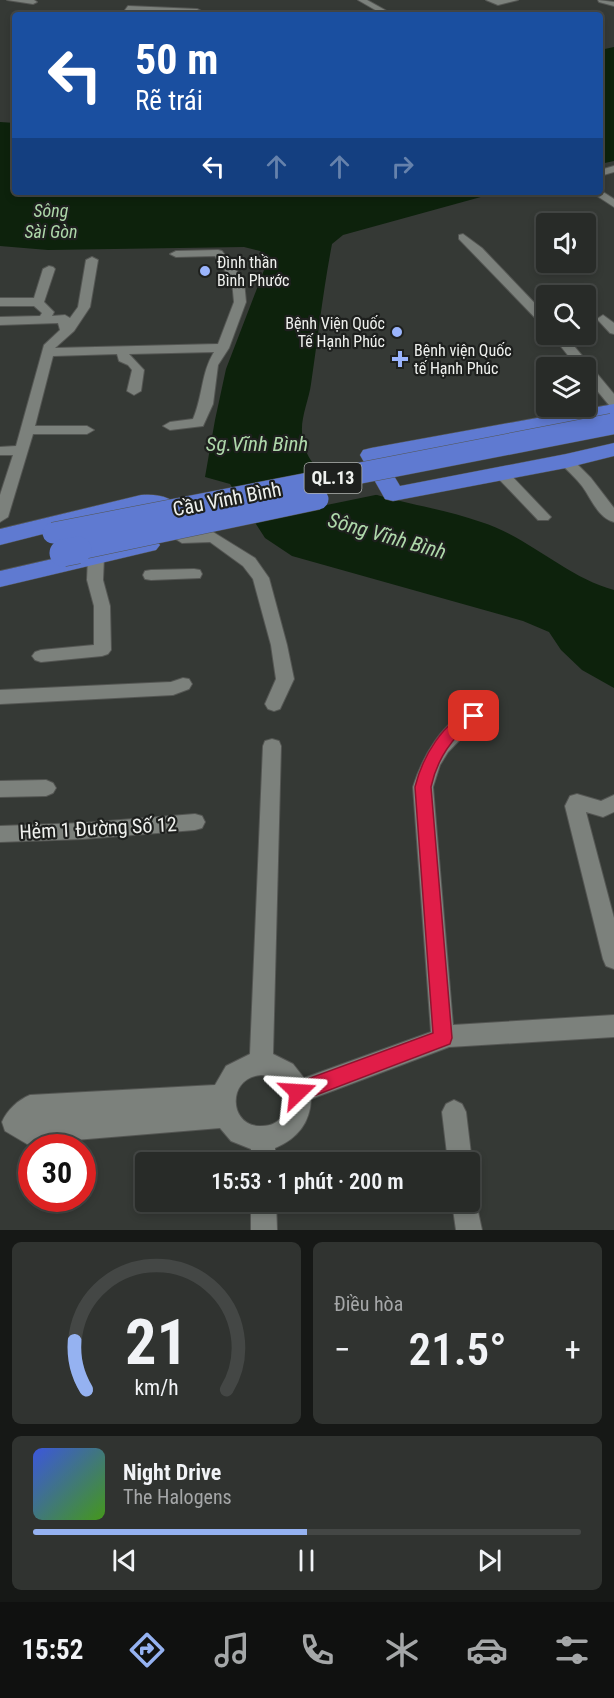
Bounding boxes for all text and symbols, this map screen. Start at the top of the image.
text: 50 m [135,35,218,84]
icon: left [36,36,114,114]
text: Rẽ trái [135,85,203,117]
icon: left [197,150,230,183]
icon: ahead [260,150,293,183]
icon: ahead [323,150,356,183]
icon: right [386,150,419,183]
water label: Sông Sài Gòn [24,200,78,242]
map controls [536,213,596,417]
button: sound [536,213,596,273]
place label: Đình thần Bình Phước [217,253,289,290]
marker: Đình thần Bình Phước [198,264,212,278]
button: search [536,285,596,345]
place label: Bệnh Viện Quốc Tế Hạnh Phúc [285,314,385,351]
marker: Bệnh Viện Quốc Tế Hạnh Phúc [390,325,404,339]
place label: Bệnh viện Quốc tế Hạnh Phúc [414,341,512,378]
marker: Bệnh viện Quốc tế Hạnh Phúc [391,350,409,368]
button: layers [536,357,596,417]
water label: Sg.Vĩnh Bình [206,432,308,456]
road number: QL.13 [304,463,362,493]
street label: Cầu Vĩnh Bình [171,477,283,521]
water label: Sông Vĩnh Bình [325,508,449,564]
pin [448,690,499,741]
icon: arrive [457,699,490,732]
street label: Hẻm 1 Đường Số 12 [19,812,177,844]
position arrow [266,1060,330,1124]
speed limit sign: 30 [18,1134,96,1212]
text: 15:53 · 1 phút · 200 m [211,1169,404,1194]
text: Điều hòa [334,1292,403,1316]
text: 21 [125,1306,188,1379]
text: 21.5° [409,1323,507,1376]
text: − [334,1330,351,1369]
text: + [565,1330,581,1369]
text: km/h [134,1375,179,1400]
text: Night Drive [123,1460,221,1485]
text: The Halogens [123,1485,232,1509]
icon: previous [108,1544,141,1577]
icon: pause [290,1544,323,1577]
icon: next [473,1544,506,1577]
icon: directions [126,1629,168,1671]
icon: music [211,1629,253,1671]
icon: phone [296,1629,338,1671]
icon: climate [381,1629,423,1671]
icon: car [466,1629,508,1671]
icon: filters [551,1629,593,1671]
text: 15:52 [21,1634,83,1666]

